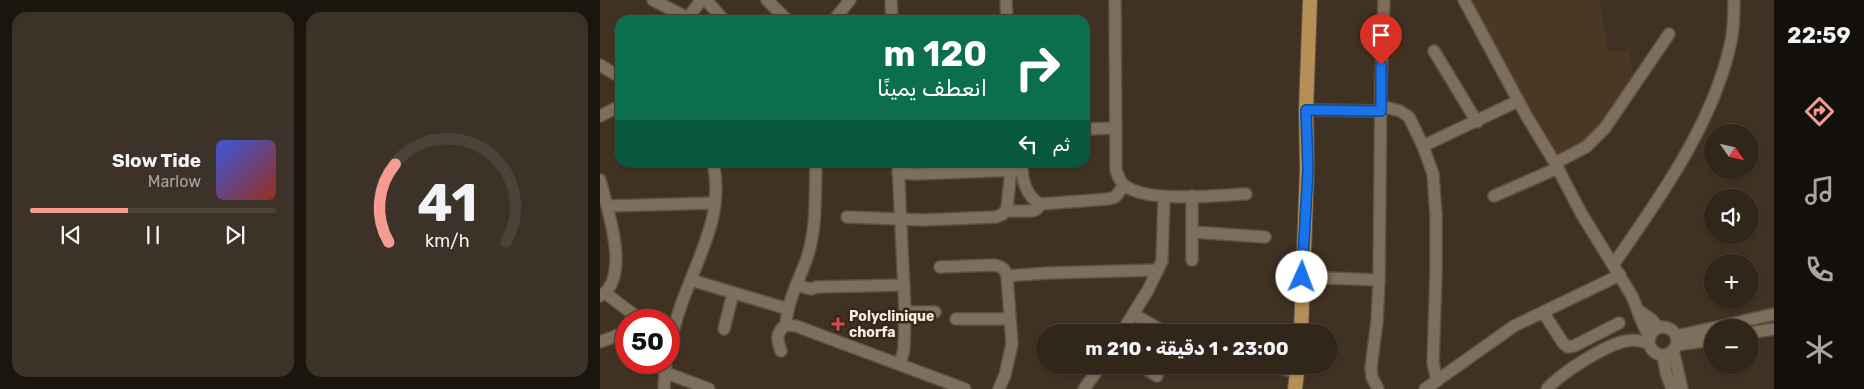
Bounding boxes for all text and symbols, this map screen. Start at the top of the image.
pin [1360,14,1402,65]
icon: arrive [1367,21,1395,49]
text: 22:59 [1787,22,1851,49]
text: 120 m [884,33,987,75]
icon: right [1005,35,1070,100]
text: انعطف يمينًا [877,75,987,102]
icon: directions [1802,94,1837,129]
north arrow [1704,124,1759,179]
map controls [1704,124,1759,374]
icon: left [1014,130,1042,158]
text: ثم [1052,133,1070,156]
text: Slow Tide [112,149,201,172]
text: Marlow [148,172,201,191]
text: 41 [417,172,477,234]
icon: music [1802,173,1837,208]
button: sound [1704,189,1759,244]
icon: previous [57,221,85,249]
icon: pause [139,221,167,249]
icon: next [221,221,249,249]
text: km/h [425,230,469,251]
position arrow [1275,250,1327,302]
icon: phone [1802,252,1837,287]
button: + [1704,254,1759,309]
place label: Polyclinique chorfa [849,308,934,341]
speed limit sign: 50 [615,309,680,374]
marker: Polyclinique chorfa [831,317,845,331]
button: − [1704,319,1759,374]
icon: climate [1802,332,1837,367]
text: 23:00 · 1 دقيقة · 210 m [1085,337,1289,360]

